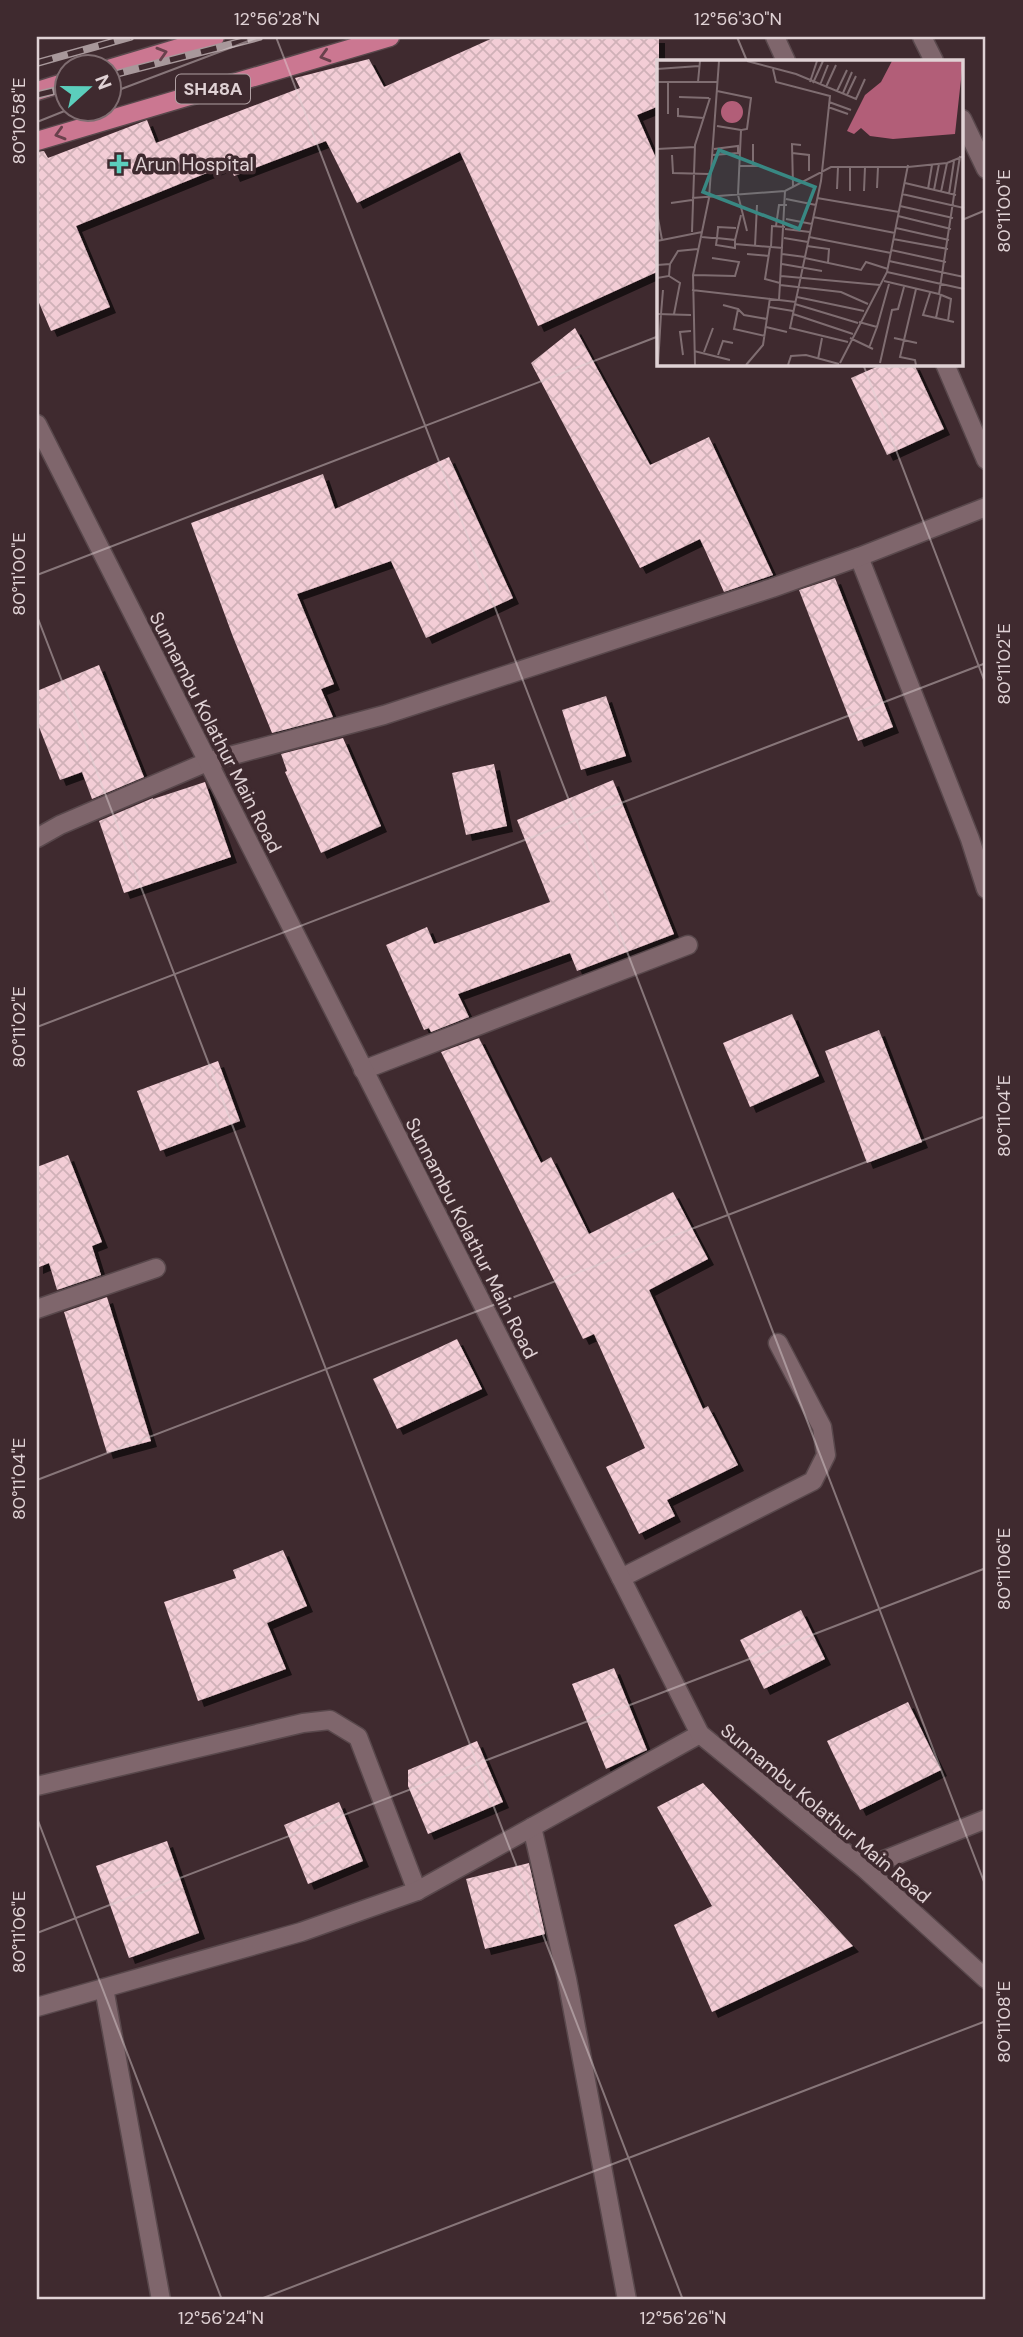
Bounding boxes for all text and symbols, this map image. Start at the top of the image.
text: 12°56'28"N [234,7,320,31]
text: 12°56'30"N [694,7,782,31]
one-way arrow [155,47,168,61]
one-way arrow [319,48,331,63]
north arrow [52,52,122,122]
inset map [657,60,964,366]
text: N [89,71,118,93]
road number: SH48A [176,74,250,104]
text: 80°10'58"E [7,77,31,165]
one-way arrow [54,126,66,141]
place label: Arun Hospital [135,152,254,177]
marker: Arun Hospital [109,154,129,174]
text: 80°11'00"E [992,169,1016,253]
text: 80°11'00"E [7,532,31,616]
street label: Sunnambu Kolathur Main Road [144,607,287,857]
text: 80°11'02"E [992,623,1016,705]
text: 80°11'02"E [7,986,31,1068]
text: 80°11'04"E [992,1075,1016,1157]
street label: Sunnambu Kolathur Main Road [400,1113,543,1363]
text: 80°11'04"E [7,1438,31,1520]
text: 80°11'06"E [992,1528,1016,1610]
street label: Sunnambu Kolathur Main Road [715,1718,936,1909]
text: 80°11'06"E [7,1891,31,1973]
text: 80°11'08"E [992,1981,1016,2063]
text: 12°56'24"N [178,2306,264,2330]
text: 12°56'26"N [640,2306,726,2330]

